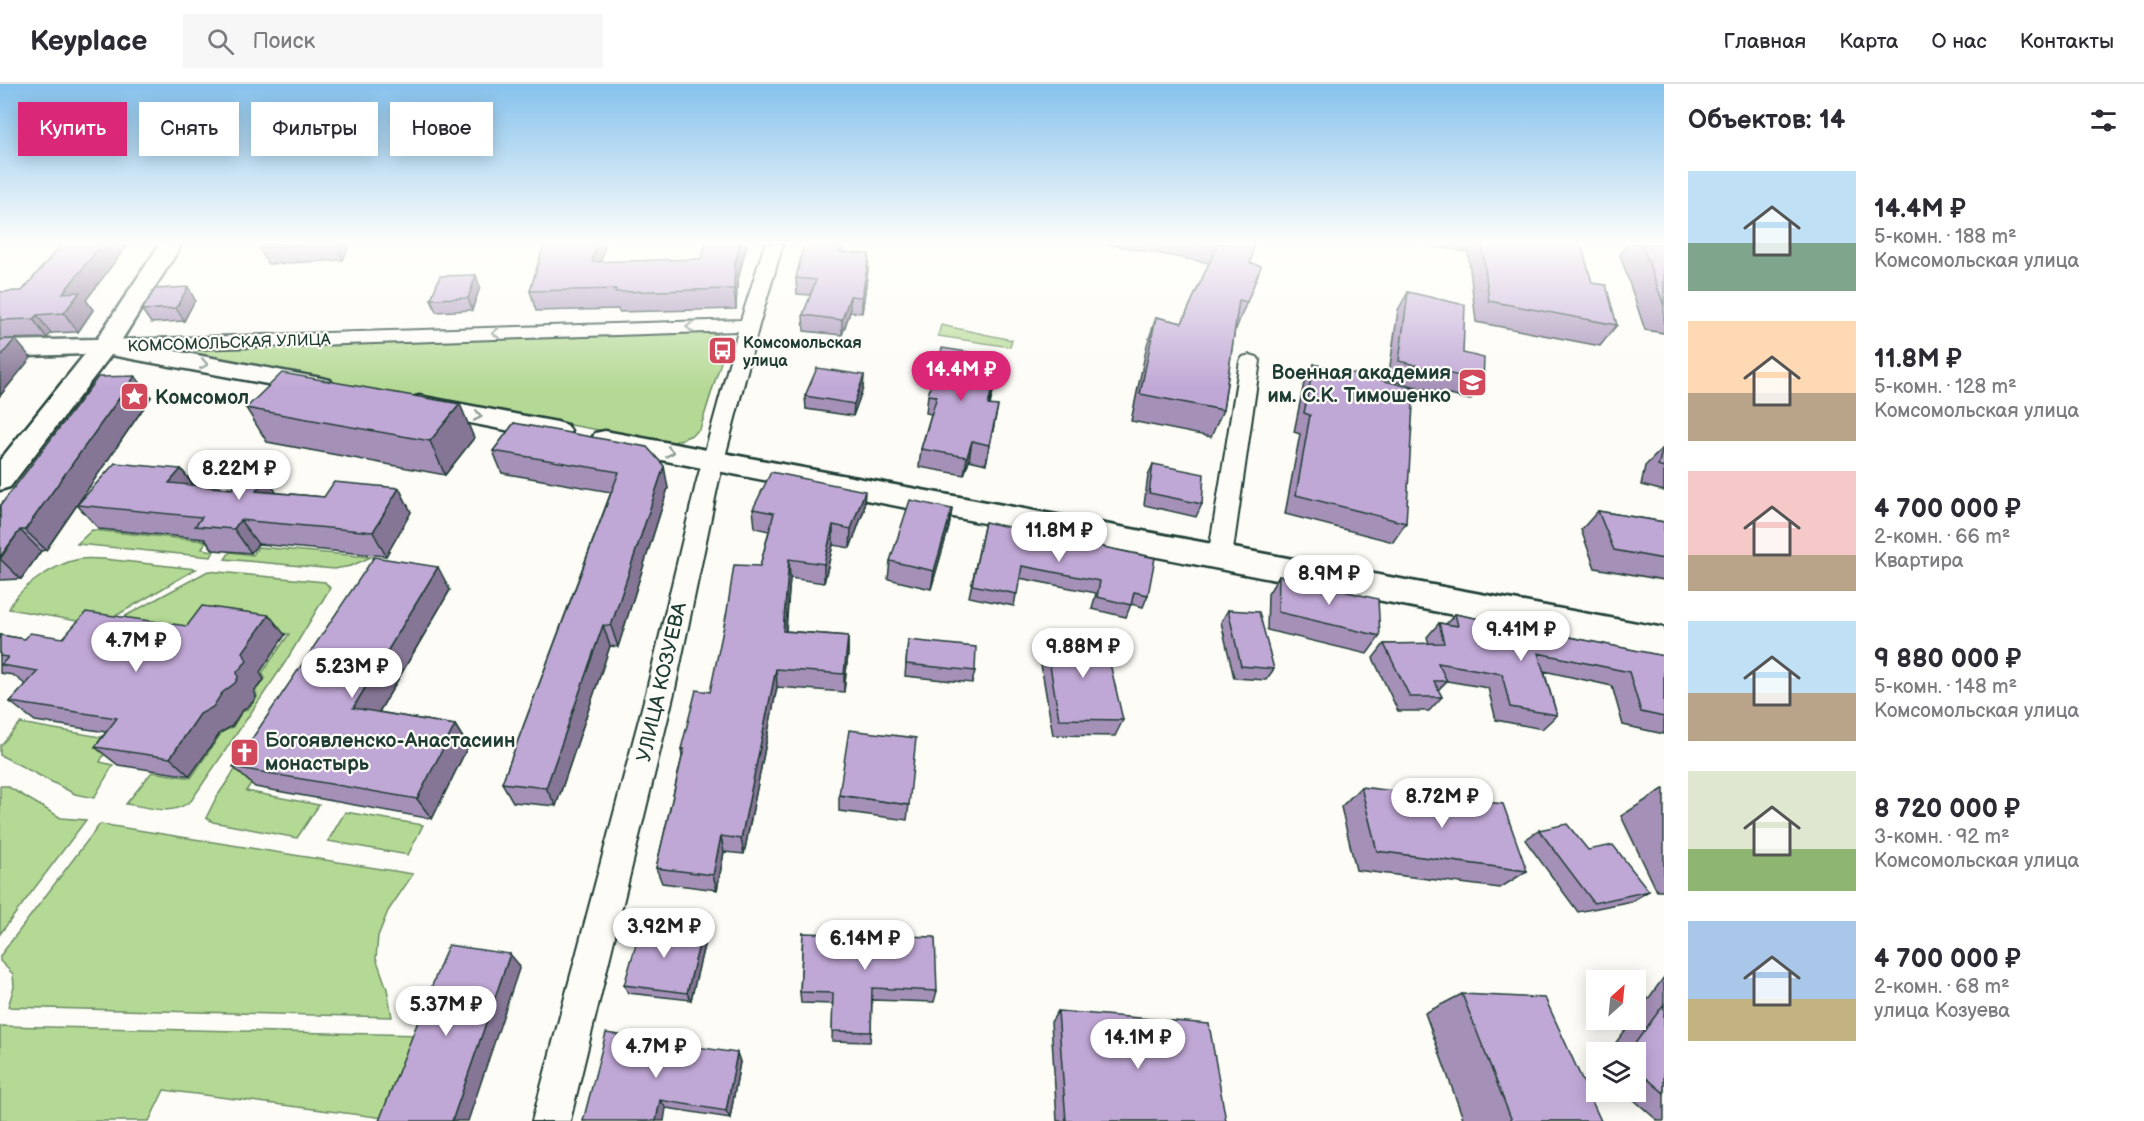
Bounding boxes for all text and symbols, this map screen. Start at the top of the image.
search box [183,14,603,68]
text: Keyplace [30,25,147,58]
icon: search [204,25,237,58]
text: Поиск [252,28,315,55]
text: Главная [1723,29,1806,54]
text: Карта [1839,29,1898,54]
text: О нас [1931,29,1987,54]
text: Контакты [2020,29,2114,54]
chip: Купить [18,102,127,156]
chip: Снять [139,102,239,156]
chip: Фильтры [251,102,378,156]
chip: Новое [390,102,493,156]
icon: filters [2087,104,2120,137]
text: Объектов: 14 [1688,105,1845,136]
text: 14.4M ₽ [1874,194,1966,225]
icon: home [1736,195,1808,267]
text: 5-комн. · 188 m² [1874,225,2017,249]
text: Комсомольская улица [1874,249,2079,273]
one-way arrow [686,321,695,333]
one-way arrow [491,327,500,339]
street label: КОМСОМОЛЬСКАЯ УЛИЦА [127,330,331,357]
place label: Комсомольская улица [743,334,862,371]
bus stop icon: Комсомольская улица [706,335,738,367]
text: 11.8M ₽ [1874,344,1962,375]
icon: home [1736,345,1808,417]
pin: 14.4M ₽ [906,351,1016,402]
one-way arrow [199,357,209,370]
text: 14.4M ₽ [926,358,996,382]
place label: Военная академия им. С.К. Тимошенко [1267,361,1451,408]
school or university icon: Военная академия им. С.К. Тимошенко [1456,367,1488,399]
text: 5-комн. · 128 m² [1874,375,2017,399]
place icon: Комсомол [118,381,150,413]
place label: Комсомол [155,386,249,410]
text: Комсомольская улица [1874,399,2079,423]
one-way arrow [473,409,483,422]
one-way arrow [665,446,674,458]
pin: 8.22M ₽ [184,450,294,501]
text: 8.22M ₽ [202,457,276,481]
text: 4 700 000 ₽ [1874,494,2021,525]
icon: home [1736,495,1808,567]
pin: 11.8M ₽ [1004,512,1114,563]
text: 11.8M ₽ [1025,519,1093,543]
text: 2-комн. · 66 m² [1874,525,2010,549]
text: Квартира [1874,549,1964,573]
pin: 8.9M ₽ [1280,555,1378,606]
text: 8.9M ₽ [1298,562,1360,586]
street label: УЛИЦА КОЗУЕВА [632,599,692,764]
pin: 9.41M ₽ [1466,611,1576,662]
text: 9.41M ₽ [1486,618,1556,642]
pin: 4.7M ₽ [87,622,185,673]
pin: 9.88M ₽ [1028,628,1138,679]
text: 4.7M ₽ [105,629,167,653]
text: 9.88M ₽ [1046,635,1120,659]
text: 9 880 000 ₽ [1874,644,2021,675]
icon: home [1736,645,1808,717]
pin: 5.23M ₽ [297,648,407,699]
text: 5.23M ₽ [315,655,389,679]
text: 5-комн. · 148 m² [1874,675,2017,699]
text: Комсомольская улица [1874,699,2079,723]
place label: Богоявленско-Анастасиин монастырь [265,729,515,776]
church icon: Богоявленско-Анастасиин монастырь [228,736,260,768]
pin: 8.72M ₽ [1387,778,1497,829]
text: 8.72M ₽ [1405,785,1479,809]
text: 8 720 000 ₽ [1874,794,2020,825]
icon: home [1736,795,1808,867]
text: 3-комн. · 92 m² [1874,825,2010,849]
text: Комсомольская улица [1874,849,2079,873]
pin: 3.92M ₽ [609,908,719,959]
text: 3.92M ₽ [627,915,701,939]
pin: 6.14M ₽ [810,920,920,971]
text: 6.14M ₽ [830,927,901,951]
text: 4 700 000 ₽ [1874,944,2021,975]
icon: home [1736,945,1808,1017]
north arrow [1586,970,1646,1030]
map controls [1586,970,1646,1102]
text: 2-комн. · 68 m² [1874,975,2010,999]
pin: 5.37M ₽ [391,986,501,1037]
text: 5.37M ₽ [410,993,482,1017]
text: улица Козуева [1874,999,2010,1023]
pin: 14.1M ₽ [1083,1019,1193,1070]
text: 14.1M ₽ [1104,1026,1172,1050]
pin: 4.7M ₽ [607,1028,705,1079]
text: 4.7M ₽ [625,1035,687,1059]
button: layers [1586,1042,1646,1102]

